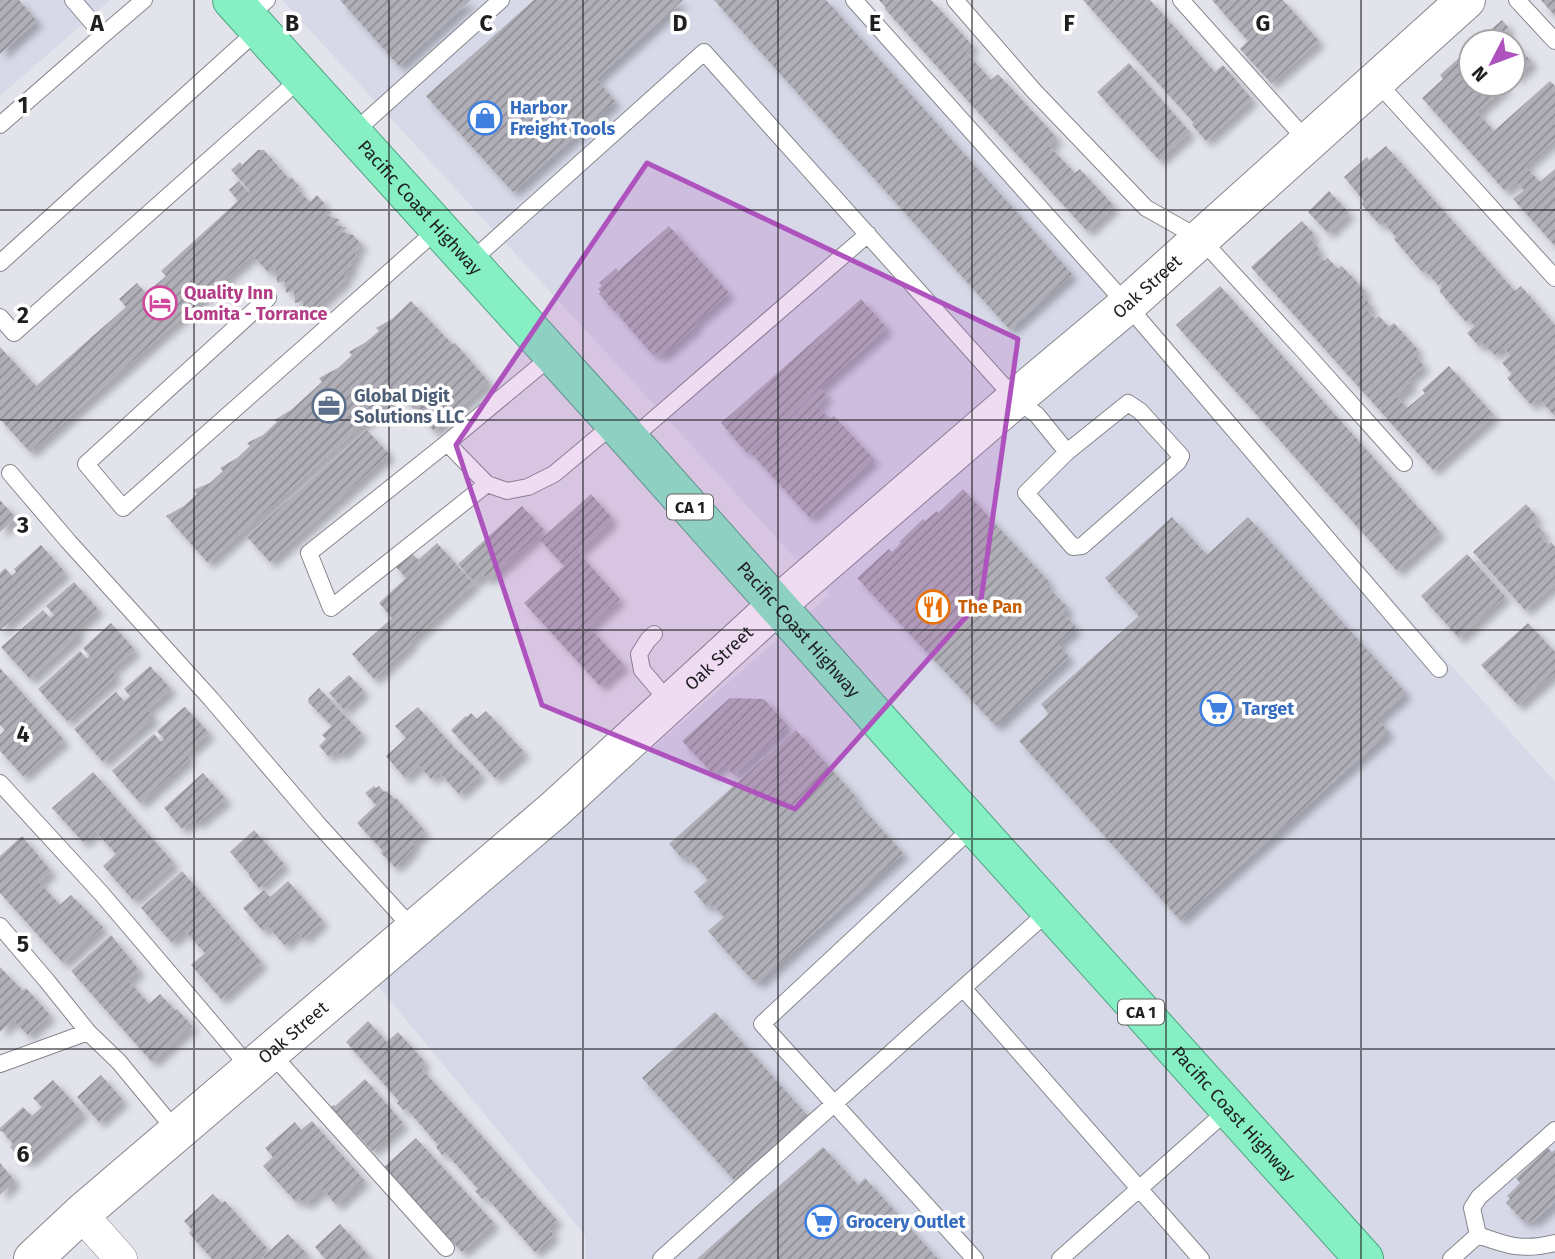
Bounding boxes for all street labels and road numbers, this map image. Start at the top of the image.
street label: Pacific Coast Highway [353,136,487,280]
street label: Oak Street [1108,250,1187,323]
road number: CA 1 [667,494,713,520]
street label: Pacific Coast Highway [732,557,865,702]
street label: Oak Street [680,621,758,695]
street label: Oak Street [254,996,333,1069]
road number: CA 1 [1118,1000,1164,1024]
street label: Pacific Coast Highway [1167,1042,1300,1186]

